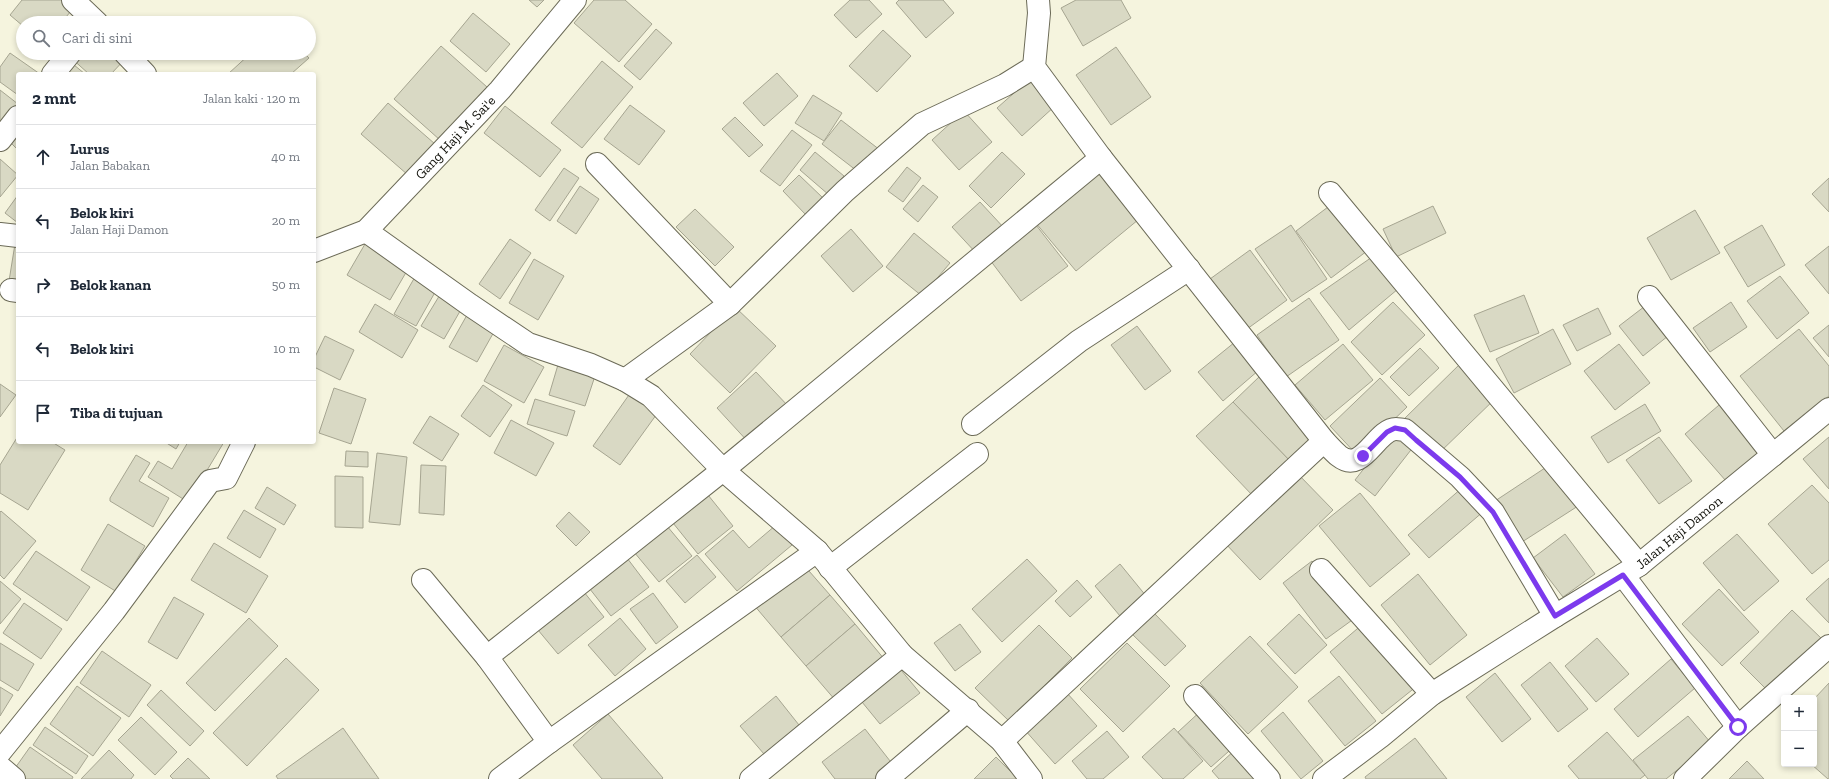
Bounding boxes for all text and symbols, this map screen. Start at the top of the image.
search box [16,16,316,60]
icon: search [30,27,52,49]
text: Cari di sini [62,29,132,47]
text: 2 mnt [32,88,76,108]
text: Jalan kaki · 120 m [202,91,300,106]
street label: Gang Haji M. Sai'e [412,92,499,183]
text: Lurus [70,140,109,158]
icon: ahead [32,146,54,168]
text: 40 m [271,149,300,164]
text: Jalan Babakan [70,158,150,173]
text: Belok kiri [70,204,134,222]
icon: left [32,210,54,232]
text: 20 m [272,213,300,228]
text: Jalan Haji Damon [70,222,169,237]
icon: right [32,274,54,296]
text: Belok kanan [70,276,151,294]
text: 50 m [272,277,300,292]
icon: left [32,338,54,360]
text: Belok kiri [70,340,134,358]
text: 10 m [273,341,300,356]
icon: arrive [32,402,54,424]
text: Tiba di tujuan [70,404,163,422]
route end [1354,447,1372,465]
street label: Jalan Haji Damon [1633,492,1726,573]
map controls [1781,695,1817,767]
button: + [1781,695,1817,731]
route start [1729,718,1747,736]
button: − [1781,731,1817,767]

